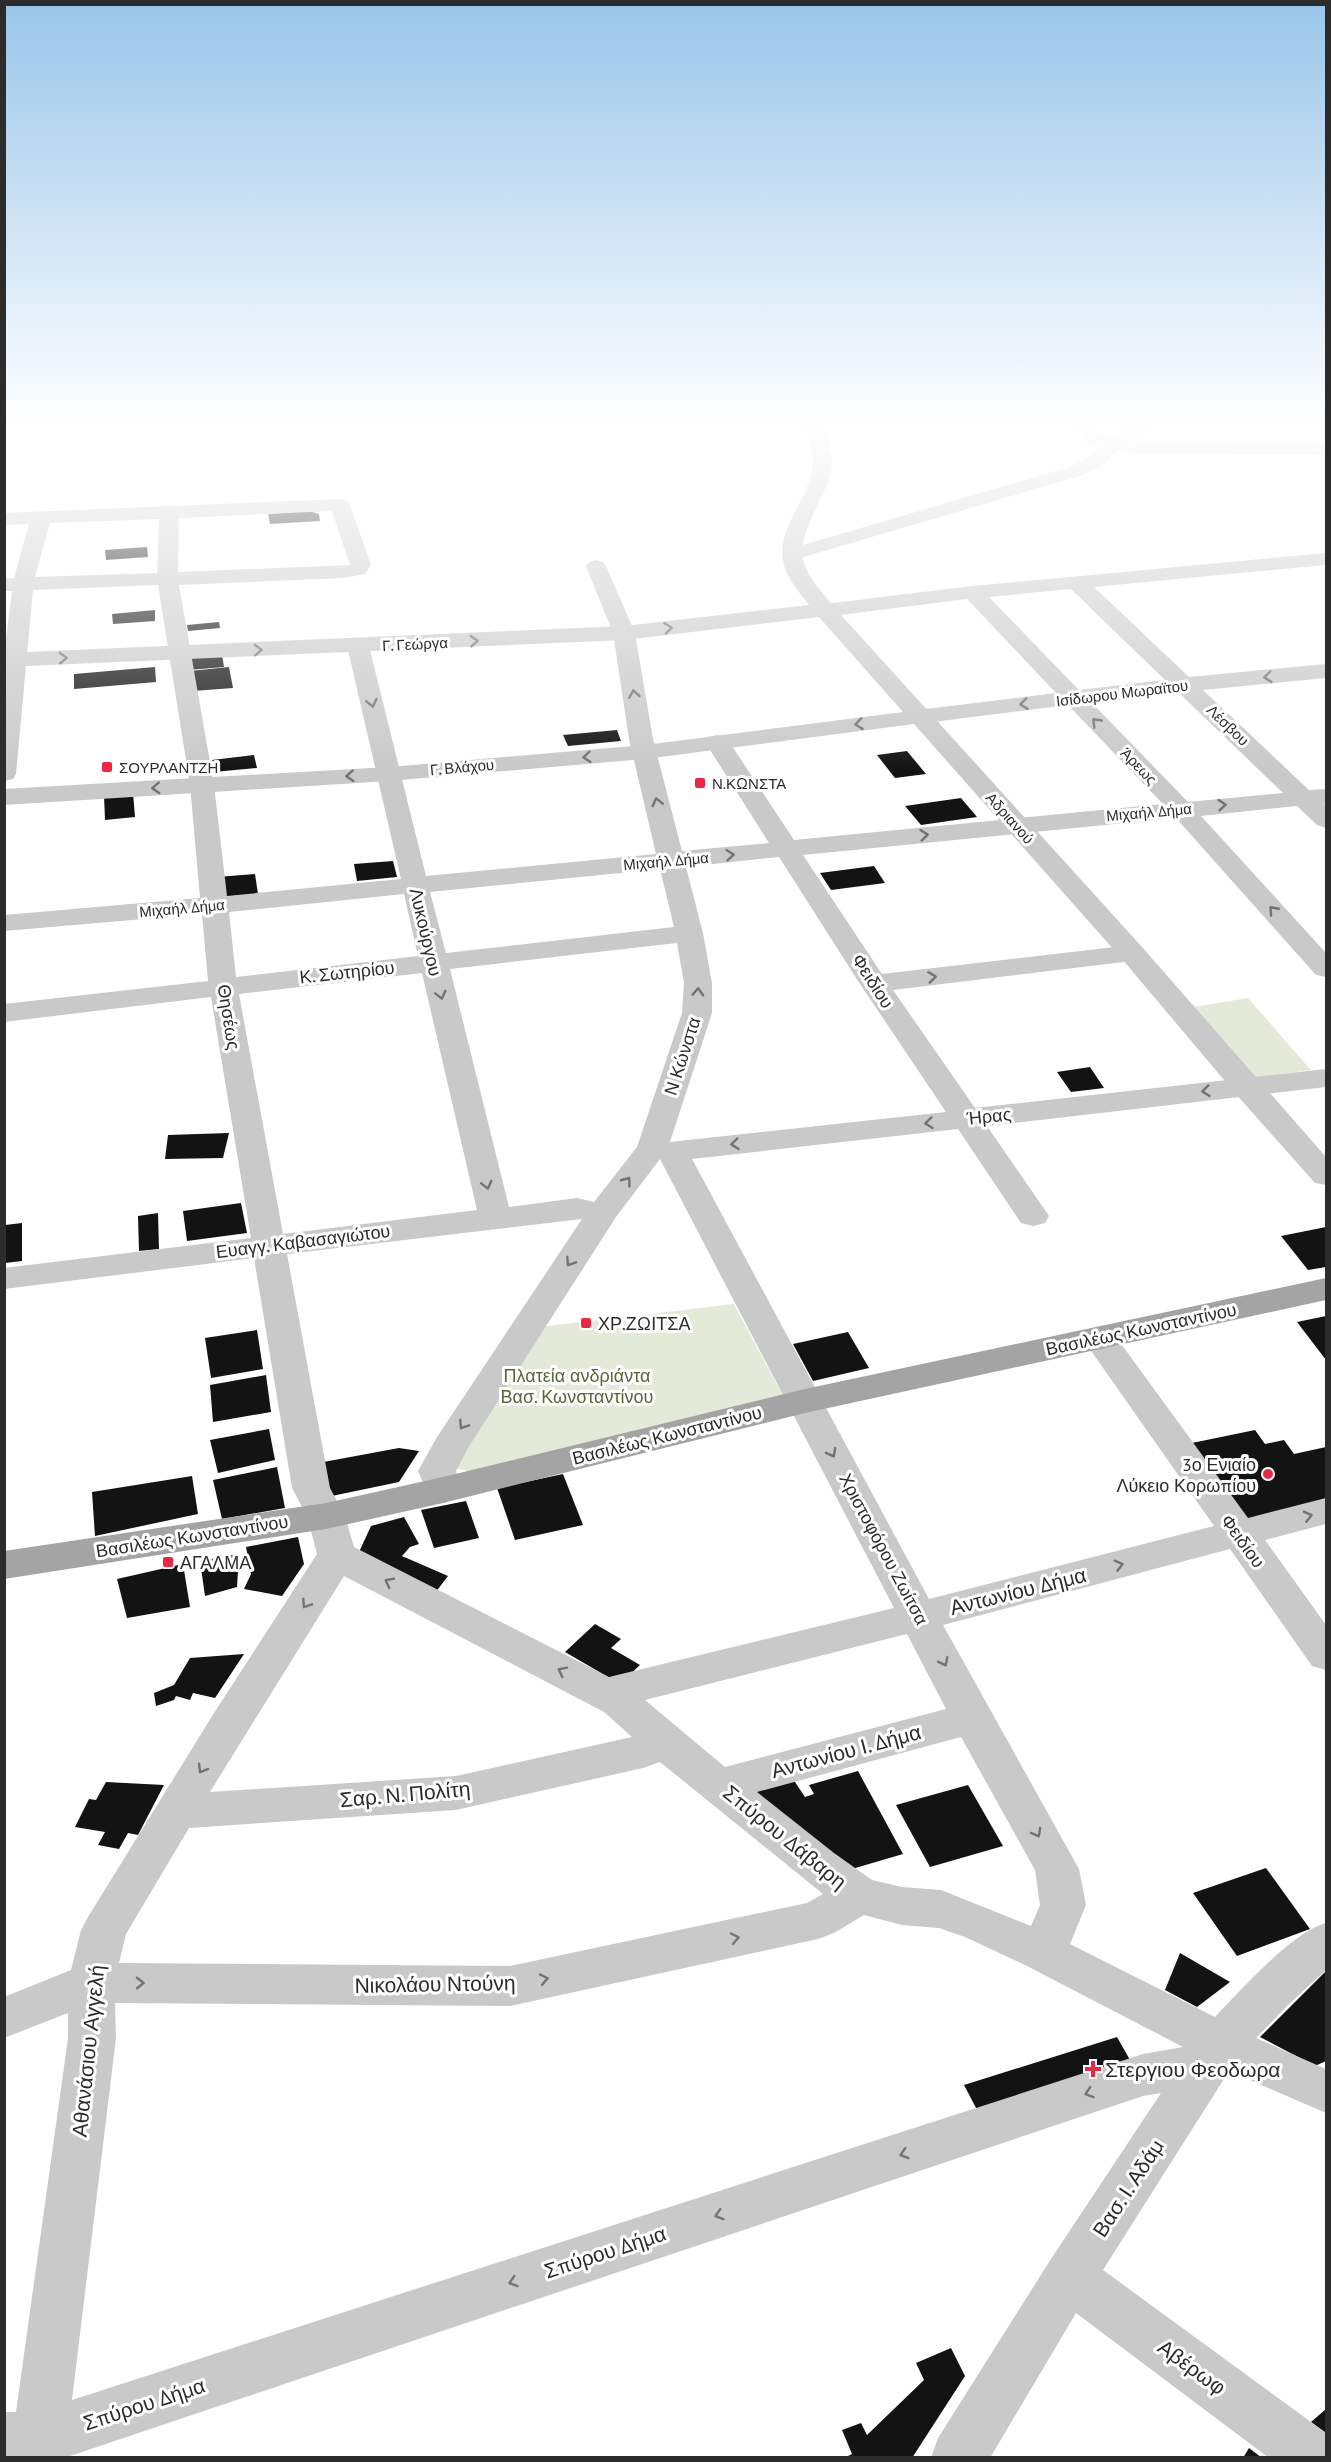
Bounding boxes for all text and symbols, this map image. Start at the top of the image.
one-way arrow [664,622,673,635]
street label: Γ. Γεώργα [382,633,449,655]
one-way arrow [469,634,478,647]
one-way arrow [253,644,262,657]
one-way arrow [58,651,67,664]
one-way arrow [1264,670,1273,683]
street label: Ισίδωρου Μωραϊτου [1055,675,1189,711]
one-way arrow [628,690,641,700]
one-way arrow [365,698,378,708]
one-way arrow [1019,698,1028,710]
street label: Λέσβου [1203,700,1253,750]
one-way arrow [855,718,864,730]
one-way arrow [1092,719,1103,729]
street label: Άρεως [1117,744,1161,788]
one-way arrow [582,750,591,763]
street label: Γ. Βλάχου [429,755,495,779]
place label: ΣΟΥΡΛΑΝΤΖΗ [119,758,218,777]
marker: ΣΟΥΡΛΑΝΤΖΗ [100,760,114,774]
one-way arrow [346,769,355,782]
place label: Ν.ΚΩΝΣΤΑ [712,774,786,793]
marker: Ν.ΚΩΝΣΤΑ [693,776,707,790]
one-way arrow [151,781,160,794]
street label: Αδριανού [982,788,1038,848]
one-way arrow [651,797,664,807]
street label: Μιχαήλ Δήμα [1106,799,1193,825]
one-way arrow [1218,799,1227,812]
one-way arrow [919,829,928,842]
street label: Μιχαήλ Δήμα [623,848,710,874]
one-way arrow [725,849,734,862]
street label: Λυκούργου [405,886,447,978]
street label: Μιχαήλ Δήμα [139,895,226,921]
one-way arrow [1269,906,1280,917]
street label: Φειδίου [847,949,899,1013]
street label: Κ. Σωτηρίου [298,956,396,988]
one-way arrow [927,971,936,984]
street label: Θησέως [212,983,246,1052]
one-way arrow [691,987,704,996]
one-way arrow [433,990,446,1000]
street label: Ν Κώνστα [659,1014,705,1098]
one-way arrow [1201,1084,1210,1097]
street label: Ήρας [965,1102,1013,1130]
one-way arrow [924,1116,933,1128]
one-way arrow [730,1138,739,1150]
one-way arrow [620,1176,631,1187]
one-way arrow [480,1179,493,1189]
street label: Ευαγγ. Καβασαγιώτου [215,1219,391,1263]
one-way arrow [566,1255,577,1266]
street label: Βασιλέως Κωνσταντίνου [1044,1298,1238,1360]
place label: ΧΡ.ΖΩΙΤΣΑ [598,1312,690,1335]
marker: ΧΡ.ΖΩΙΤΣΑ [579,1316,593,1330]
park label: Πλατεία ανδριάντα Βασ. Κωνσταντίνου [501,1364,653,1408]
street label: Βασιλέως Κωνσταντίνου [570,1400,764,1470]
one-way arrow [459,1418,470,1429]
one-way arrow [825,1447,836,1457]
place label: 3ο Ενιαίο Λύκειο Κορωπίου [1116,1453,1256,1497]
marker: 3ο Ενιαίο Λύκειο Κορωπίου [1261,1467,1275,1481]
street label: Χριστοφόρου Ζωίτσα [834,1469,934,1629]
street label: Βασιλέως Κωνσταντίνου [94,1509,290,1563]
street label: Φειδίου [1216,1510,1270,1572]
one-way arrow [1302,1511,1313,1523]
place label: ΑΓΑΛΜΑ [180,1551,251,1574]
marker: ΑΓΑΛΜΑ [161,1555,175,1569]
one-way arrow [1114,1559,1124,1572]
street label: Αντωνίου Δήμα [947,1561,1089,1621]
one-way arrow [384,1577,395,1589]
one-way arrow [301,1598,313,1608]
one-way arrow [936,1656,948,1667]
one-way arrow [557,1667,568,1679]
street label: Αντωνίου Ι. Δήμα [768,1718,924,1784]
one-way arrow [198,1763,209,1773]
street label: Σαρ. Ν. Πολίτη [339,1775,471,1813]
street label: Σπύρου Δάβαρη [718,1779,852,1895]
one-way arrow [1030,1827,1041,1837]
one-way arrow [730,1932,740,1945]
street label: Αθανάσιου Αγγελή [66,1964,110,2138]
street label: Νικολάου Ντούνη [354,1969,516,1999]
one-way arrow [539,1973,549,1986]
one-way arrow [136,1977,145,1989]
place label: Στεργιου Φεοδωρα [1105,2056,1280,2083]
marker: Στεργιου Φεοδωρα [1086,2062,1100,2076]
one-way arrow [1084,2085,1095,2098]
street label: Βασ. Ι. Αδάμ [1086,2134,1170,2242]
one-way arrow [899,2146,910,2159]
one-way arrow [714,2207,724,2220]
street label: Σπύρου Δήμα [541,2220,669,2284]
one-way arrow [508,2275,519,2287]
street label: Αβέρωφ [1153,2333,1231,2401]
street label: Σπύρου Δήμα [80,2372,208,2436]

